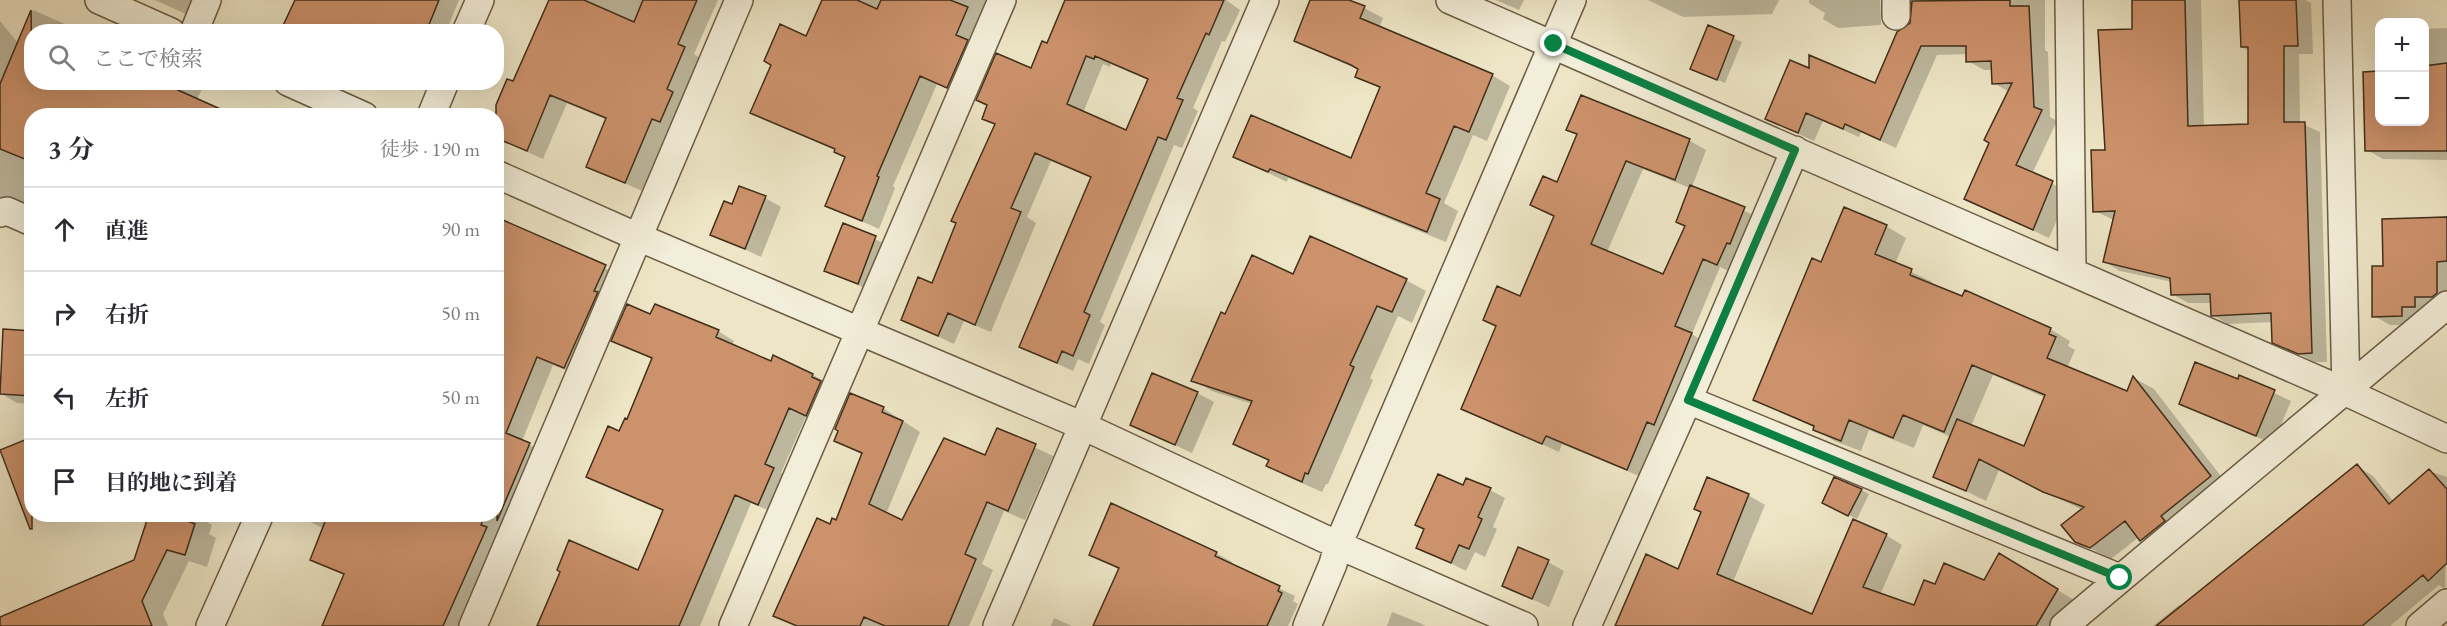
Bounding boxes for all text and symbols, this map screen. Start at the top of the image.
map controls [2375,18,2429,126]
button: + [2375,18,2429,72]
search box [24,24,504,90]
route end [1540,30,1566,56]
icon: search [45,41,78,74]
text: ここで検索 [93,44,203,73]
button: − [2375,72,2429,126]
text: 3 分 [48,132,94,166]
text: 徒歩 · 190 m [380,136,480,162]
icon: ahead [48,213,81,246]
text: 直進 [105,216,149,245]
text: 90 m [441,216,480,242]
icon: right [48,297,81,330]
text: 右折 [105,300,149,329]
text: 50 m [441,300,480,326]
icon: left [48,381,81,414]
text: 左折 [105,384,149,413]
text: 50 m [441,384,480,410]
icon: arrive [48,465,81,498]
text: 目的地に到着 [105,468,237,497]
route start [2106,564,2132,590]

